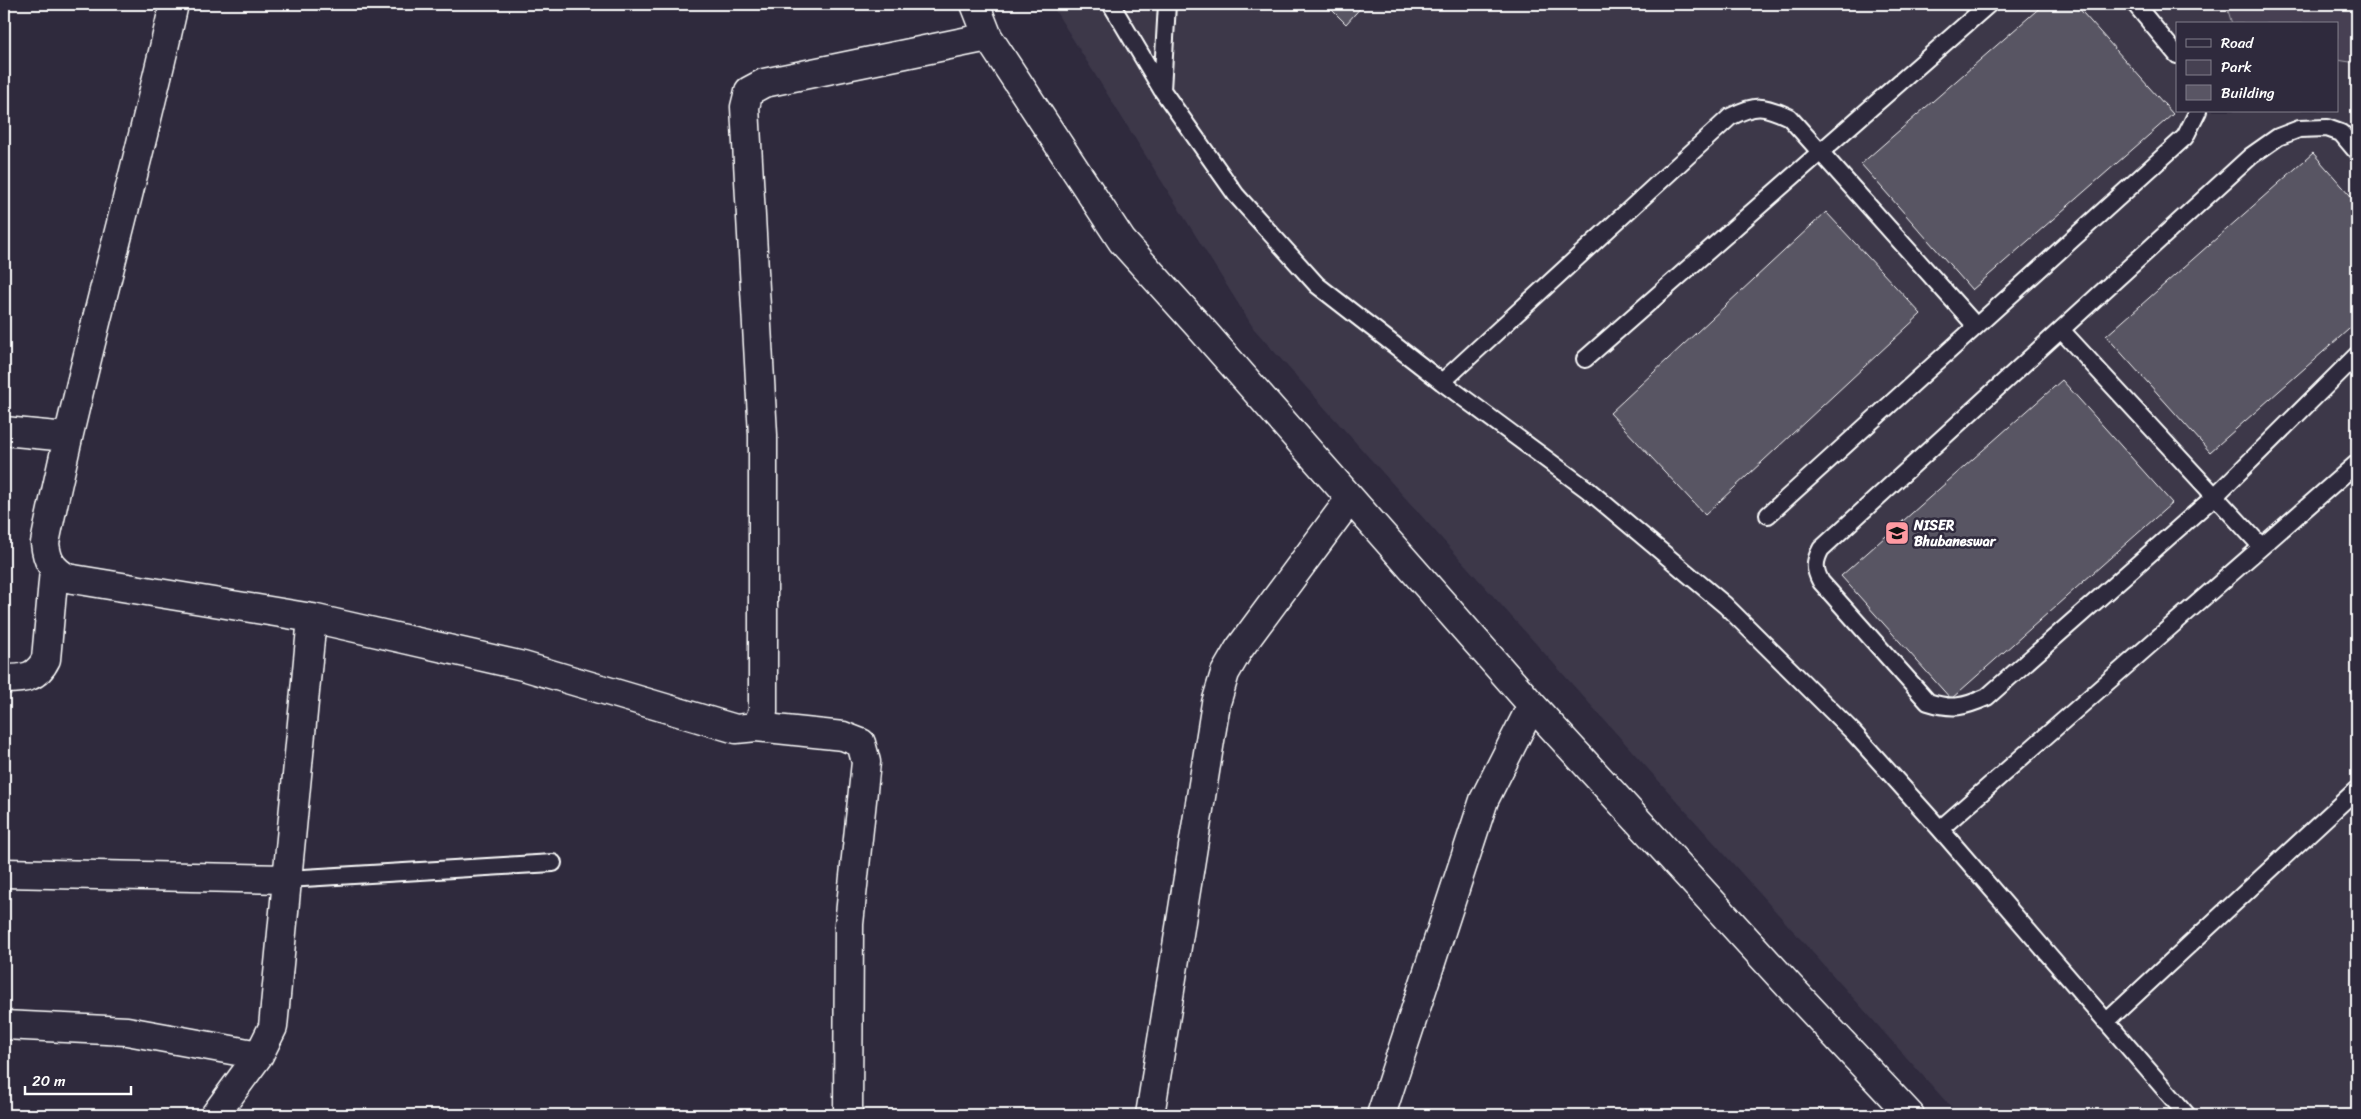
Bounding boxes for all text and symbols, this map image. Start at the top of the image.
legend [2176,22,2338,112]
text: Road [2221,30,2254,56]
text: Park [2221,54,2252,80]
text: Building [2221,80,2275,106]
place label: NISER Bhubaneswar [1913,513,1997,554]
school or university icon: NISER Bhubaneswar [1884,520,1910,546]
scale bar [25,1064,131,1096]
text: 20 m [32,1068,66,1094]

